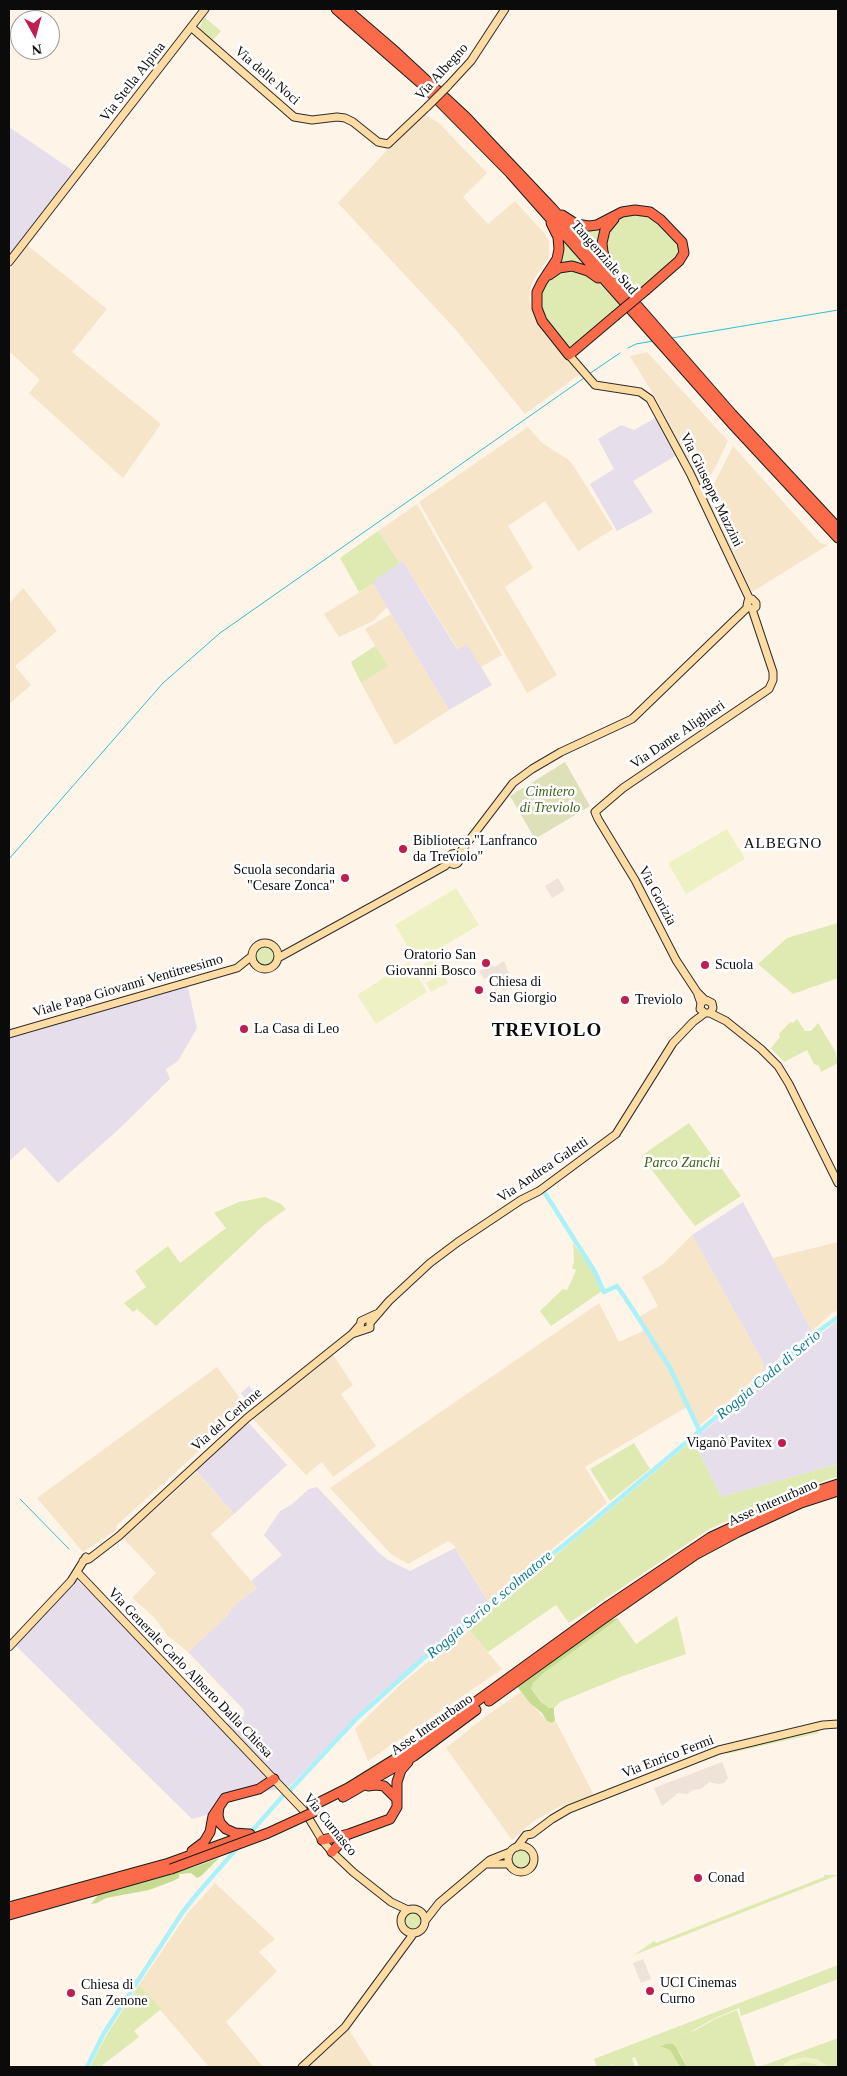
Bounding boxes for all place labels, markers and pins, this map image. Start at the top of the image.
place label: Biblioteca "Lanfranco da Treviolo" [413,833,537,866]
marker: Biblioteca "Lanfranco da Treviolo" [397,843,409,855]
place label: Scuola secondaria "Cesare Zonca" [234,862,335,894]
marker: Scuola secondaria "Cesare Zonca" [339,872,351,884]
place label: Oratorio San Giovanni Bosco [385,947,476,980]
marker: Oratorio San Giovanni Bosco [480,957,492,969]
place label: Scuola [715,957,753,973]
marker: Scuola [699,959,711,971]
place label: Chiesa di San Giorgio [489,974,557,1006]
marker: Chiesa di San Giorgio [473,984,485,996]
place label: Treviolo [635,992,683,1008]
marker: Treviolo [619,994,631,1006]
place label: La Casa di Leo [254,1021,339,1037]
marker: La Casa di Leo [238,1023,250,1035]
place label: Viganò Pavitex [686,1435,772,1451]
marker: Viganò Pavitex [776,1437,788,1449]
place label: Conad [708,1870,745,1886]
marker: Conad [692,1872,704,1884]
place label: UCI Cinemas Curno [660,1975,737,2008]
place label: Chiesa di San Zenone [81,1977,147,2010]
marker: UCI Cinemas Curno [644,1985,656,1997]
marker: Chiesa di San Zenone [65,1987,77,1999]

